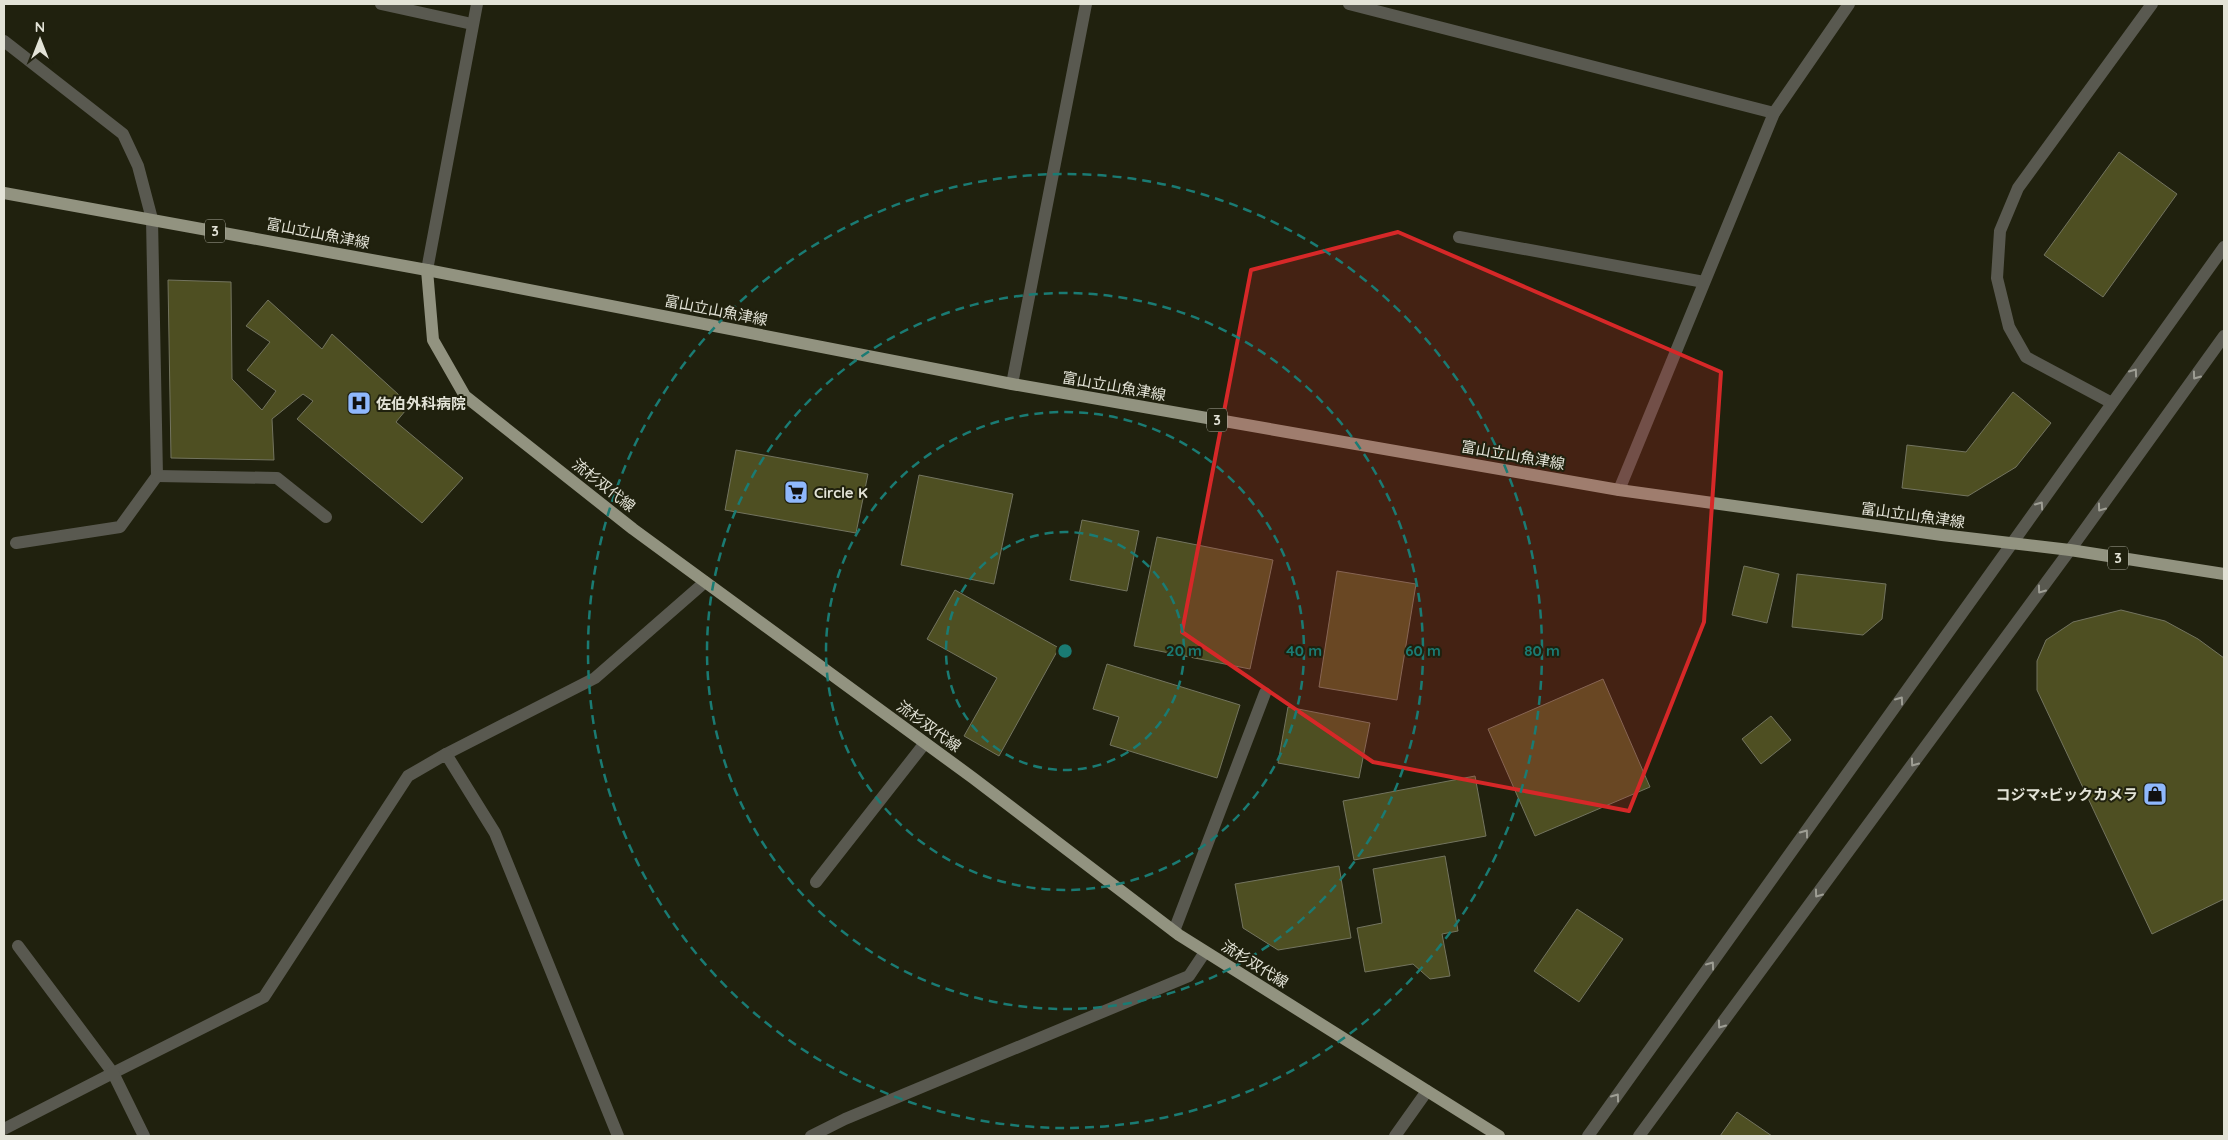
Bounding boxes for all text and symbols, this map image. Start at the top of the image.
north arrow [15,15,65,65]
text: N [35,18,45,36]
street label: 富山立山魚津線 [265,214,371,252]
road number: 3 [205,220,225,242]
street label: 富山立山魚津線 [663,291,769,329]
street label: 富山立山魚津線 [1061,368,1167,404]
one-way arrow [2128,368,2137,378]
one-way arrow [2193,370,2202,380]
hospital icon: 佐伯外科病院 [346,390,372,416]
place label: 佐伯外科病院 [376,394,466,413]
road number: 3 [1207,408,1227,432]
street label: 富山立山魚津線 [1460,437,1566,473]
street label: 流杉双代線 [569,454,639,516]
supermarket icon: Circle K [783,479,809,505]
place label: Circle K [814,483,868,502]
street label: 富山立山魚津線 [1860,498,1966,532]
one-way arrow [2034,501,2043,511]
one-way arrow [2098,502,2107,512]
road number: 3 [2108,546,2128,570]
one-way arrow [2038,584,2047,594]
text: 20 m [1166,641,1202,660]
text: 40 m [1286,641,1322,660]
text: 60 m [1405,641,1441,660]
text: 80 m [1524,641,1560,660]
centre of rings [1056,642,1074,660]
street label: 流杉双代線 [893,696,965,756]
one-way arrow [1894,697,1903,706]
one-way arrow [1911,757,1920,767]
shop icon: コジマ×ビックカメラ [2142,781,2168,807]
place label: コジマ×ビックカメラ [1995,785,2138,804]
one-way arrow [1799,829,1809,838]
one-way arrow [1815,888,1823,897]
street label: 流杉双代線 [1218,936,1292,992]
one-way arrow [1705,961,1714,970]
one-way arrow [1718,1019,1727,1029]
one-way arrow [1610,1093,1619,1103]

